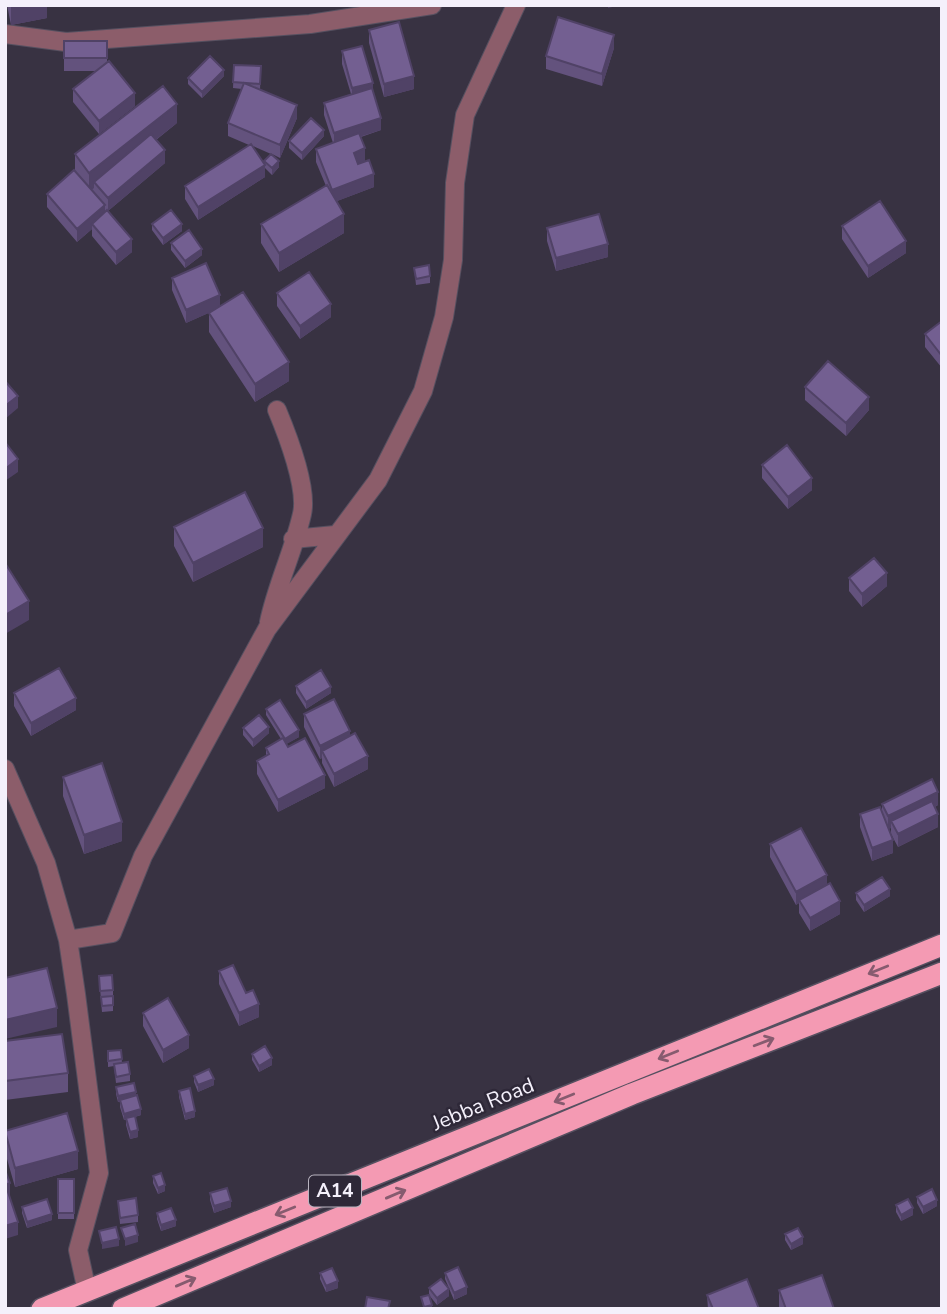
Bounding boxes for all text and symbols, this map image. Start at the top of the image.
one-way arrow [868,965,890,978]
one-way arrow [753,1035,775,1048]
one-way arrow [657,1050,679,1063]
street label: Jebba Road [427,1071,538,1138]
one-way arrow [553,1092,575,1105]
road number: A14 [309,1176,361,1206]
one-way arrow [384,1187,406,1200]
one-way arrow [274,1205,296,1218]
one-way arrow [175,1275,196,1288]

